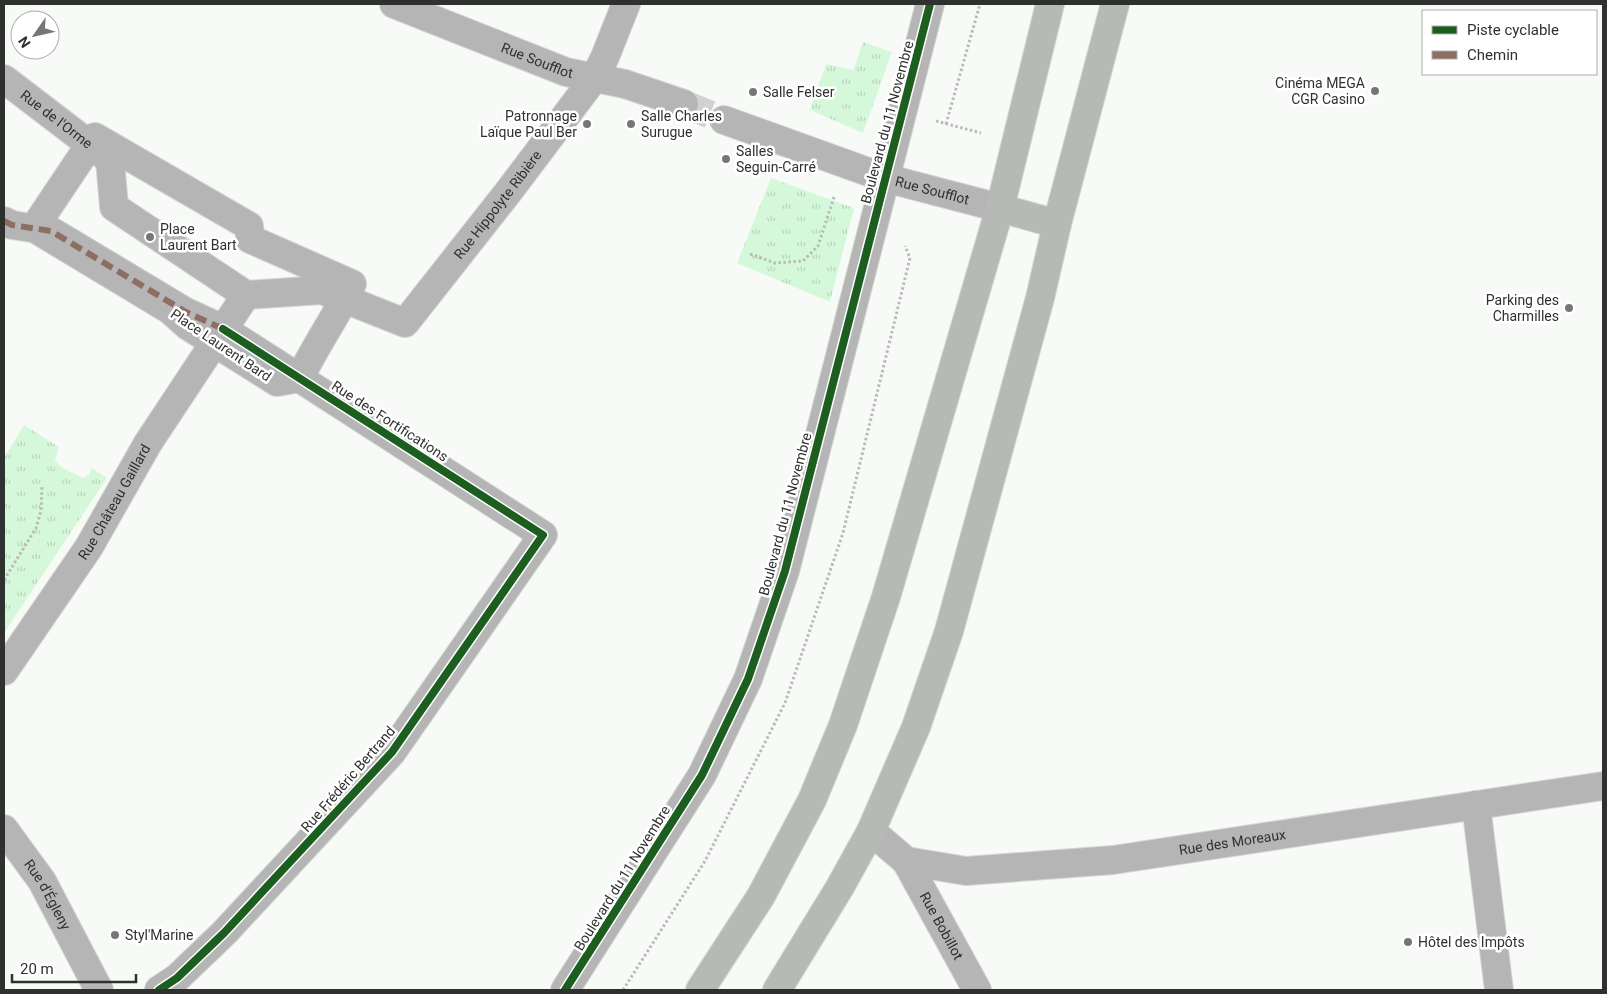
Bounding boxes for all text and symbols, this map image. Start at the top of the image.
north arrow [10,10,60,60]
legend [1422,10,1597,75]
text: Piste cyclable [1467,21,1559,39]
text: N [15,34,34,51]
street label: Rue Soufflot [499,39,575,81]
street label: Boulevard du 11 Novembre [858,39,916,205]
text: Chemin [1467,46,1518,64]
place label: Cinéma MEGA CGR Casino [1275,75,1365,107]
place label: Salle Felser [763,84,835,100]
marker: Cinéma MEGA CGR Casino [1369,85,1381,97]
marker: Salle Felser [747,86,759,98]
street label: Rue de l'Orme [17,87,95,152]
place label: Patronnage Laïque Paul Ber [480,108,577,140]
place label: Salle Charles Surugue [641,108,722,140]
marker: Patronnage Laïque Paul Ber [581,118,593,130]
marker: Salle Charles Surugue [625,118,637,130]
place label: Salles Seguin-Carré [736,143,816,175]
street label: Rue Hippolyte Ribière [451,147,545,262]
marker: Salles Seguin-Carré [720,153,732,165]
street label: Rue Soufflot [894,173,971,208]
place label: Place Laurent Bart [160,221,237,253]
marker: Place Laurent Bart [144,231,156,243]
place label: Parking des Charmilles [1486,292,1559,324]
marker: Parking des Charmilles [1563,302,1575,314]
street label: Place Laurent Bard [168,305,274,385]
street label: Rue des Fortifications [329,377,451,465]
street label: Boulevard du 11 Novembre [756,431,814,597]
street label: Rue Château Gaillard [75,442,154,563]
street label: Rue Frédéric Bertrand [298,723,398,835]
street label: Boulevard du 11 Novembre [571,803,673,953]
street label: Rue des Moreaux [1178,826,1287,858]
street label: Rue d'Égleny [21,856,74,933]
street label: Rue Bobillot [917,889,967,963]
place label: Styl'Marine [125,927,194,943]
marker: Styl'Marine [109,929,121,941]
place label: Hôtel des Impôts [1418,934,1525,950]
marker: Hôtel des Impôts [1402,936,1414,948]
scale bar [12,952,136,984]
text: 20 m [20,960,54,978]

